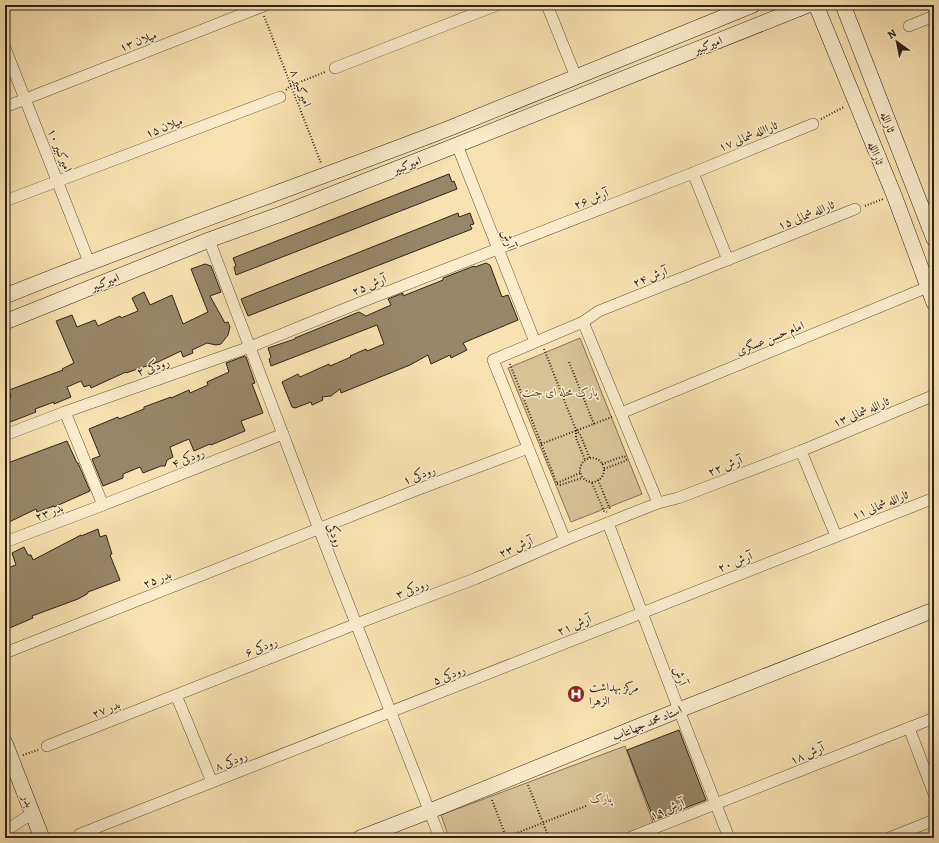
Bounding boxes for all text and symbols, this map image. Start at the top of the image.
north arrow [877,22,917,62]
text: N [884,26,899,43]
street label: میلان ۱۳ [117,27,159,55]
street label: امیرکبیر [689,32,725,59]
street label: امیرکبیر ۸ [287,67,316,109]
street label: ثارالله [877,109,900,135]
street label: میلان ۱۵ [143,113,185,141]
street label: ثاراالله شمالی ۱۷ [716,117,781,155]
street label: امیرکبیر ۱۰ [44,126,76,175]
street label: ثاراالله [864,139,888,168]
street label: امیرکبیر [388,152,424,179]
street label: آرش ۲۶ [571,185,612,213]
street label: ثارالله شمالی ۱۵ [775,196,837,234]
street label: آرش [497,227,519,252]
street label: آرش ۲۴ [630,263,671,291]
street label: امیرکبیر [86,269,122,296]
street label: آرش ۲۵ [349,270,390,299]
street label: امام حسن عسگری [734,317,808,362]
street label: رودکی ۲ [134,354,172,380]
park label: پارک محله ای جنت [522,384,600,401]
street label: ثارالله شمالی ۱۳ [830,393,892,431]
street label: رودکی ۴ [169,444,207,472]
street label: آرش ۲۲ [705,452,746,480]
street label: رودکی ۱ [400,461,438,489]
street label: ثارالله شمالی ۱۱ [849,486,911,524]
street label: بدر ۲۳ [33,499,65,525]
street label: رودکی [323,521,347,549]
street label: آرش ۲۳ [496,532,537,561]
street label: آرش ۲۰ [715,548,756,576]
street label: بدر ۲۵ [141,566,173,592]
street label: رودکی ۳ [393,575,431,603]
street label: آرش ۲۱ [554,610,595,639]
street label: رودکی ۶ [242,633,280,661]
street label: رودکی ۵ [430,661,468,689]
street label: آرش [669,664,691,689]
place label: مرکز بهداشت الزهرا [589,679,639,709]
hospital icon: مرکز بهداشت الزهرا [566,684,586,704]
street label: بدر ۲۷ [90,696,122,722]
street label: استاد محمد جهانتاب [610,702,685,744]
street label: آرش ۱۸ [787,739,828,768]
street label: رودکی ۸ [212,747,250,775]
park label: پارک [590,790,614,807]
street label: بدر [18,791,38,810]
street label: آرش ۱۹ [647,794,688,823]

